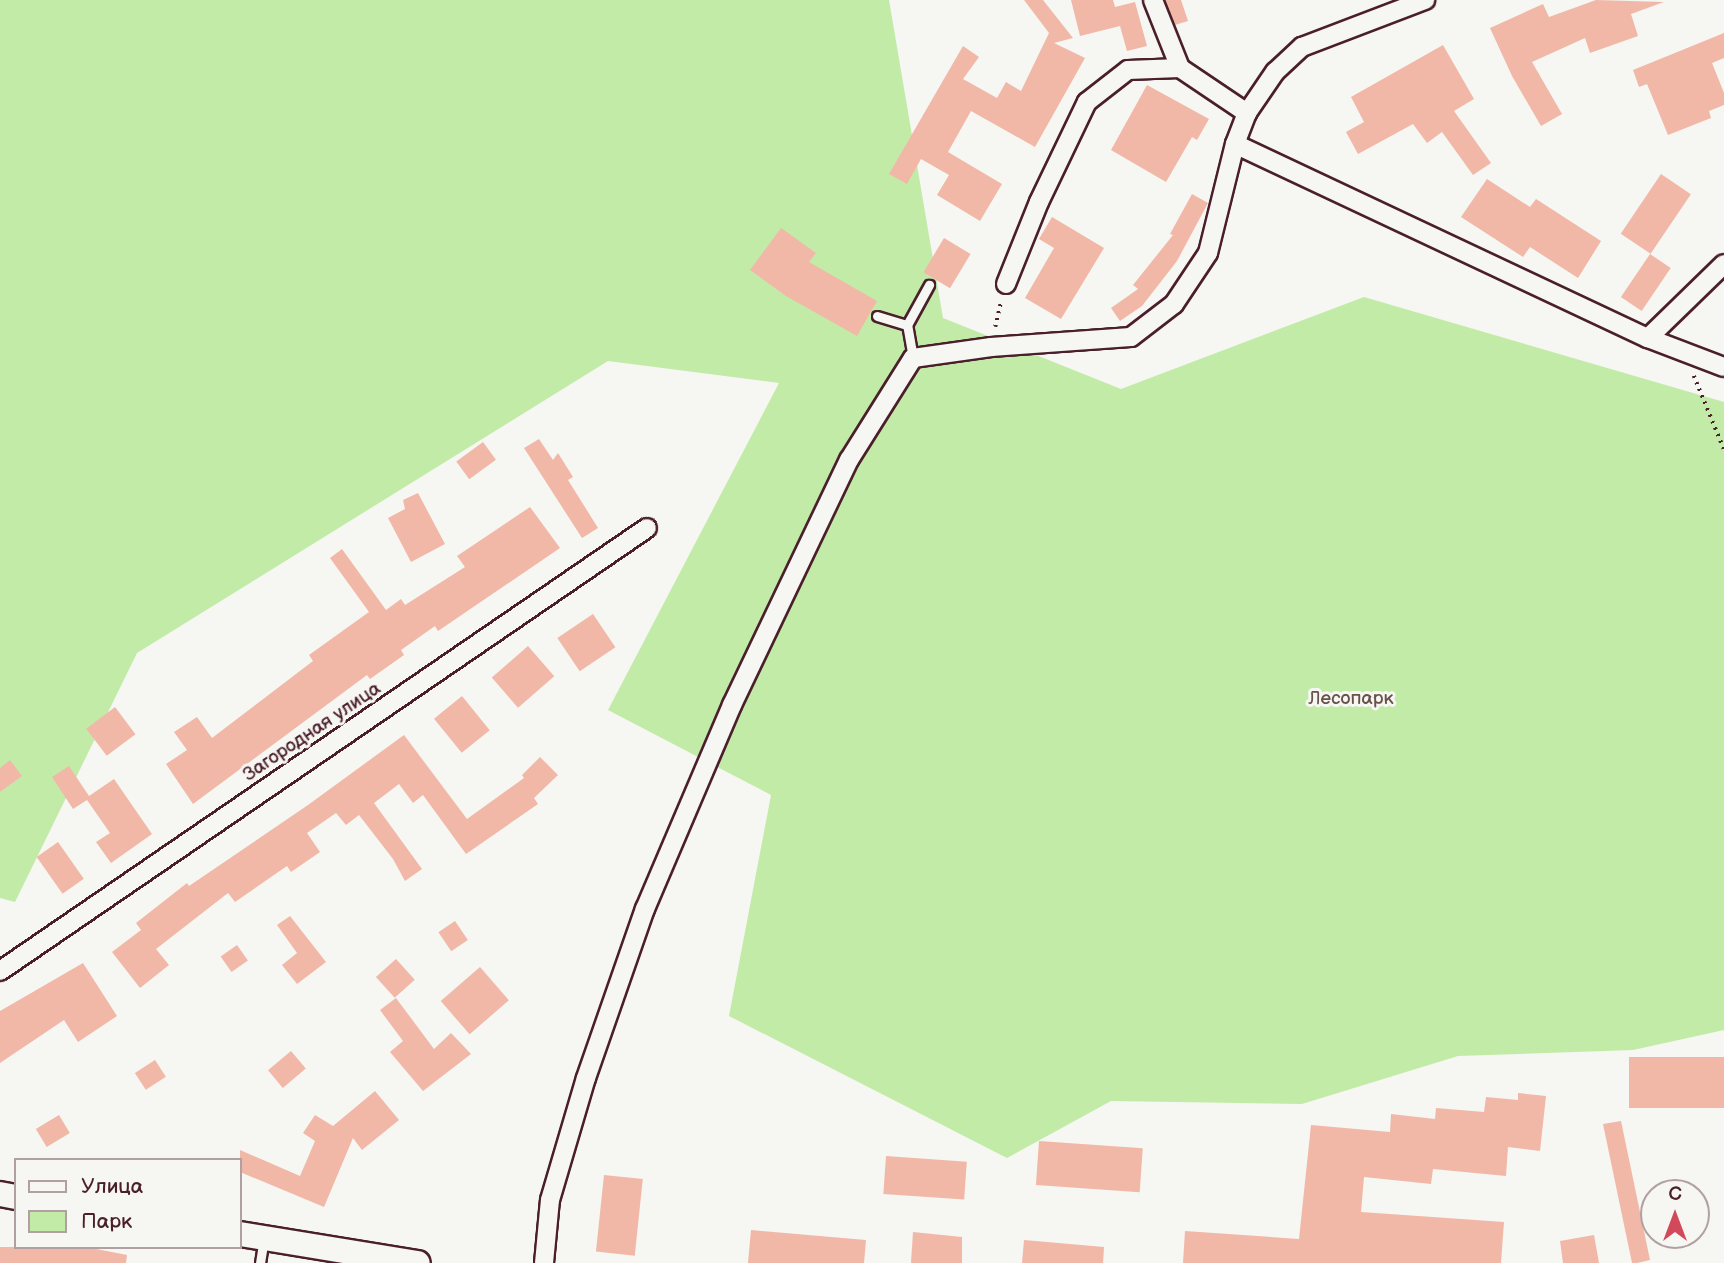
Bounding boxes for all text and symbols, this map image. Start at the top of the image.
street label: Загородная улица [239,678,385,786]
park label: Лесопарк [1309,688,1393,710]
legend [14,1158,242,1249]
text: Улица [81,1174,143,1199]
north arrow [1640,1179,1710,1249]
text: С [1668,1183,1682,1206]
text: Парк [81,1209,132,1234]

